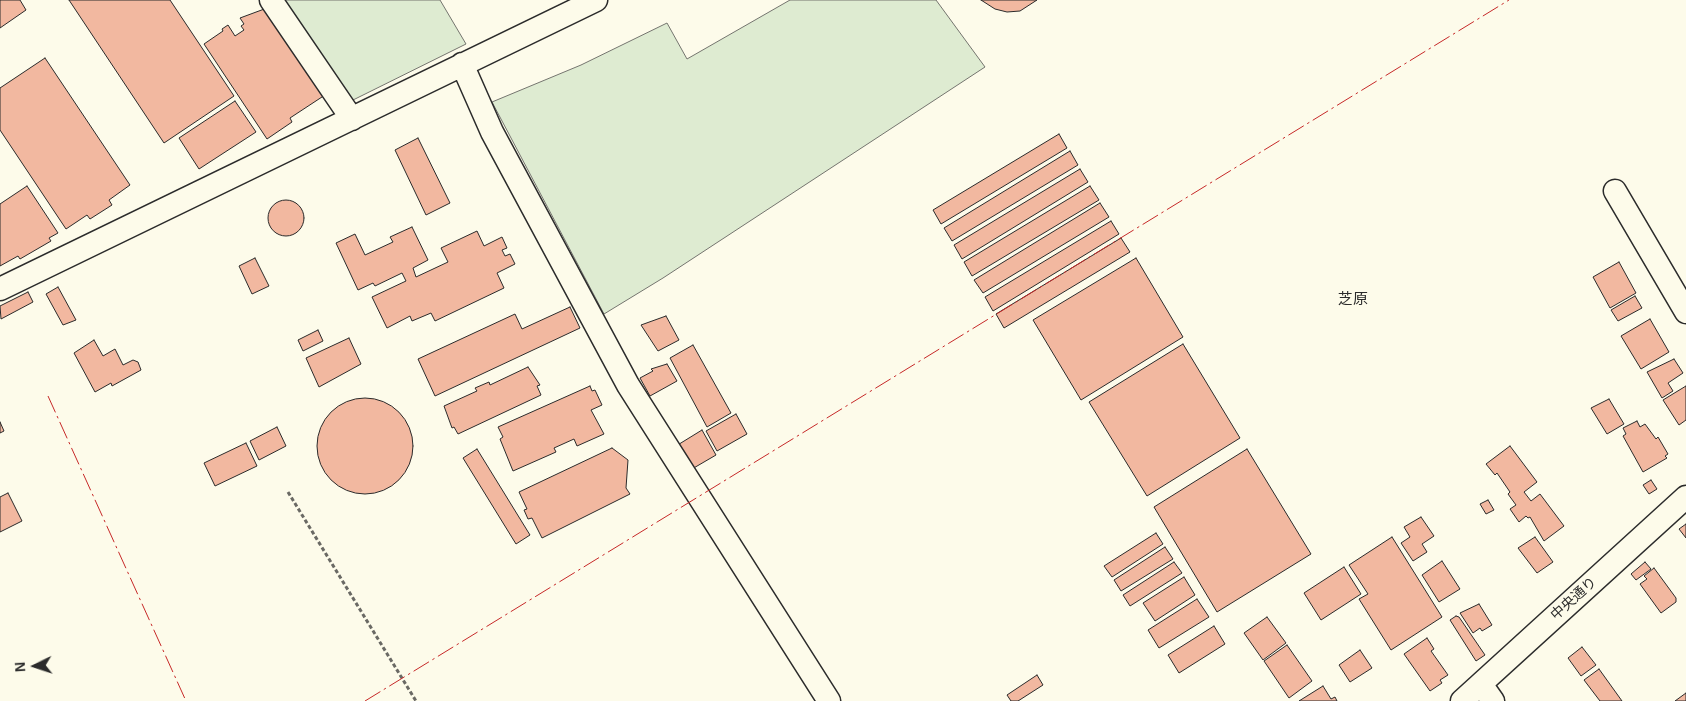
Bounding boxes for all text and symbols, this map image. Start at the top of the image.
district label: 芝原 [1338,291,1368,309]
street label: 中央通り [1548,574,1600,624]
north arrow [10,641,60,691]
text: N [12,661,28,673]

